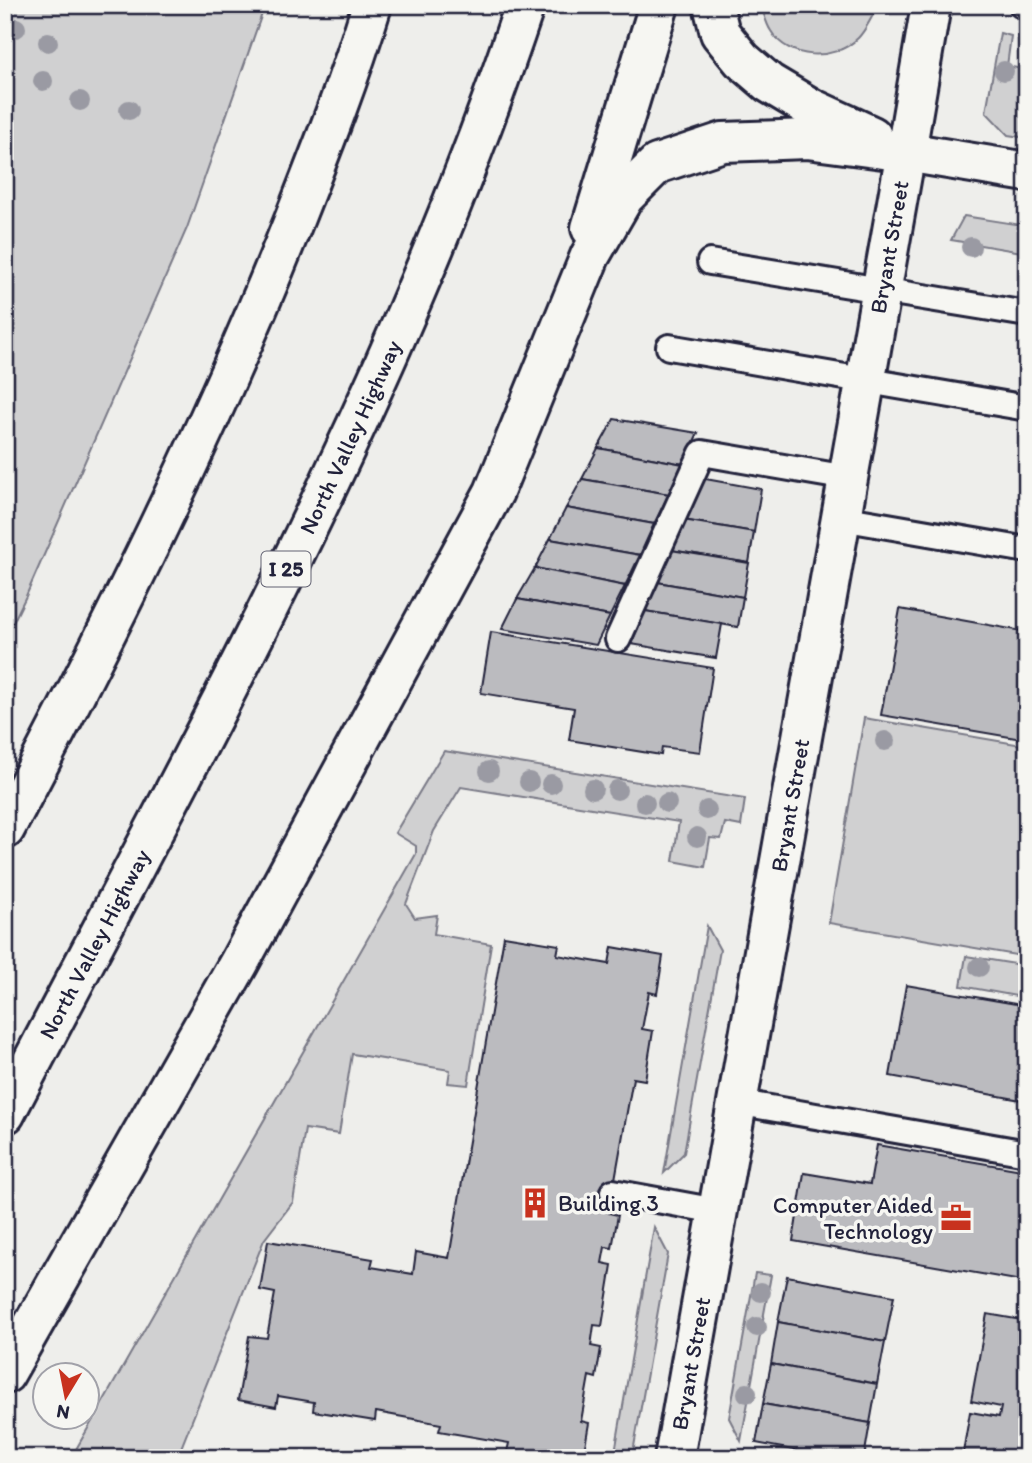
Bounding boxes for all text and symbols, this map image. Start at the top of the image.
street label: Bryant Street [864,178,915,316]
street label: North Valley Highway [293,335,407,539]
road number: I 25 [262,552,310,586]
street label: Bryant Street [764,736,816,874]
street label: North Valley Highway [33,844,156,1044]
building icon: Building 3 [518,1186,552,1220]
place label: Building 3 [558,1189,659,1217]
place label: Computer Aided Technology [773,1191,933,1245]
office icon: Computer Aided Technology [939,1201,973,1235]
street label: Bryant Street [665,1295,716,1432]
north arrow [32,1362,102,1432]
text: N [55,1400,71,1425]

